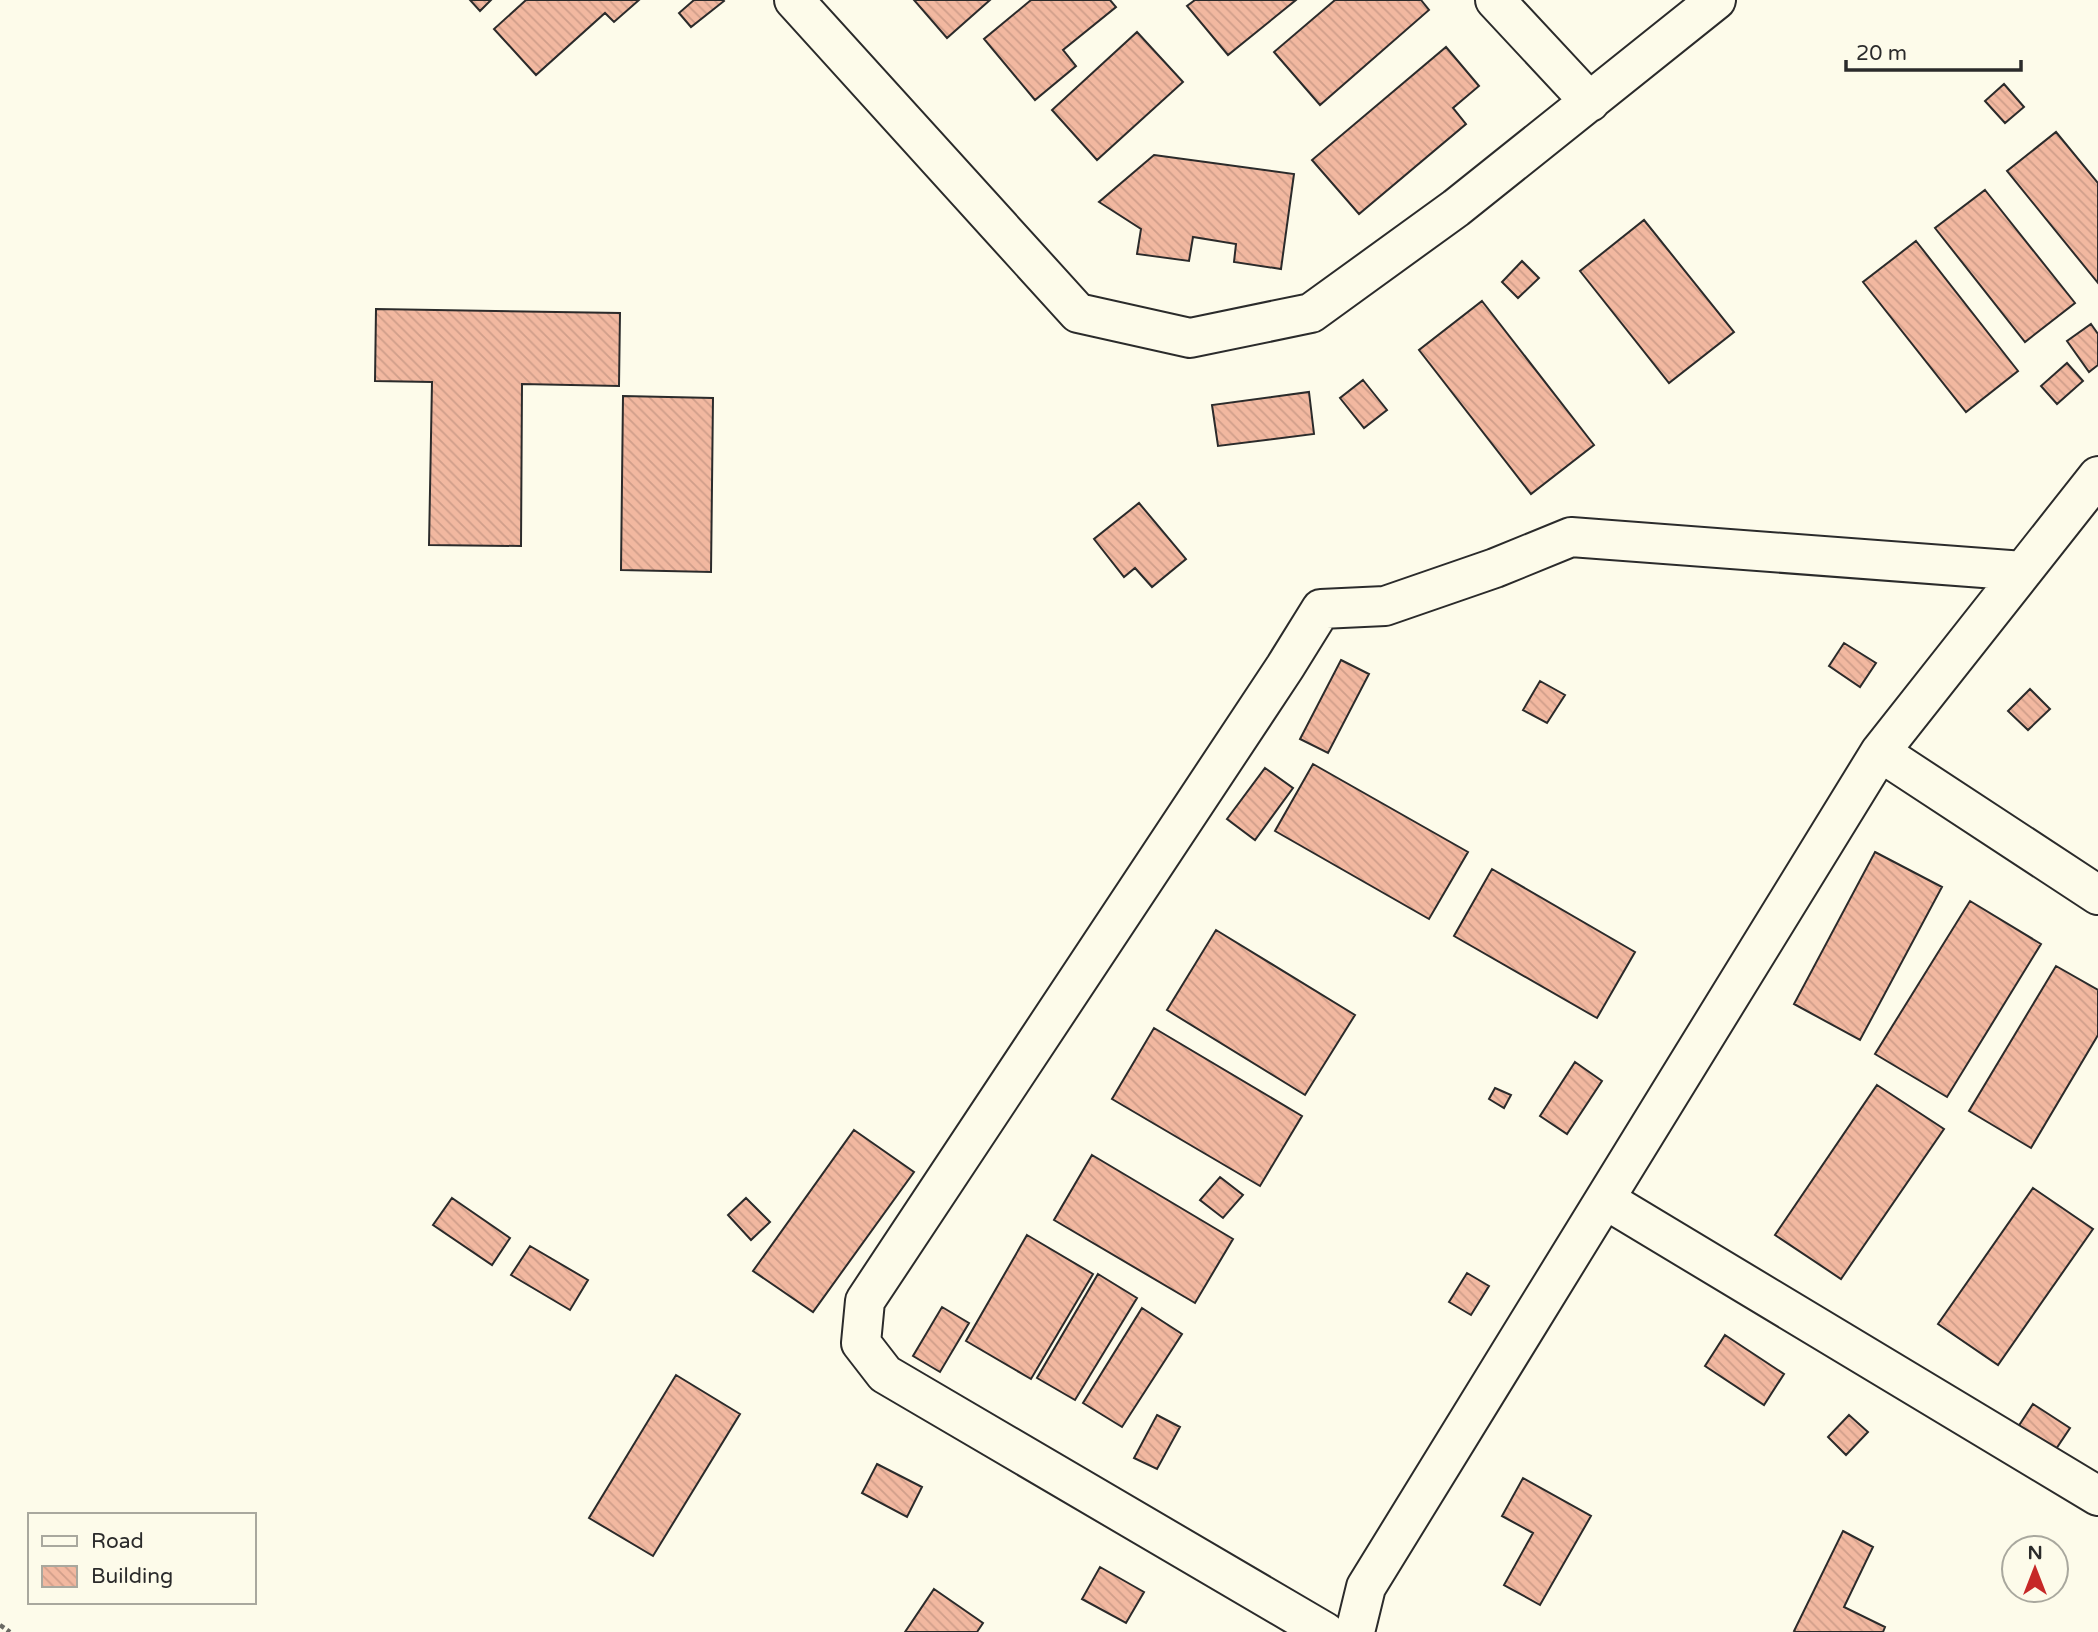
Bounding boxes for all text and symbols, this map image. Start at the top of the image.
scale bar [1846,28,2021,72]
text: 20 m [1856,41,1907,66]
legend [28,1513,256,1604]
text: Road [91,1529,144,1554]
north arrow [2000,1534,2070,1604]
text: N [2027,1542,2043,1564]
text: Building [91,1564,173,1589]

